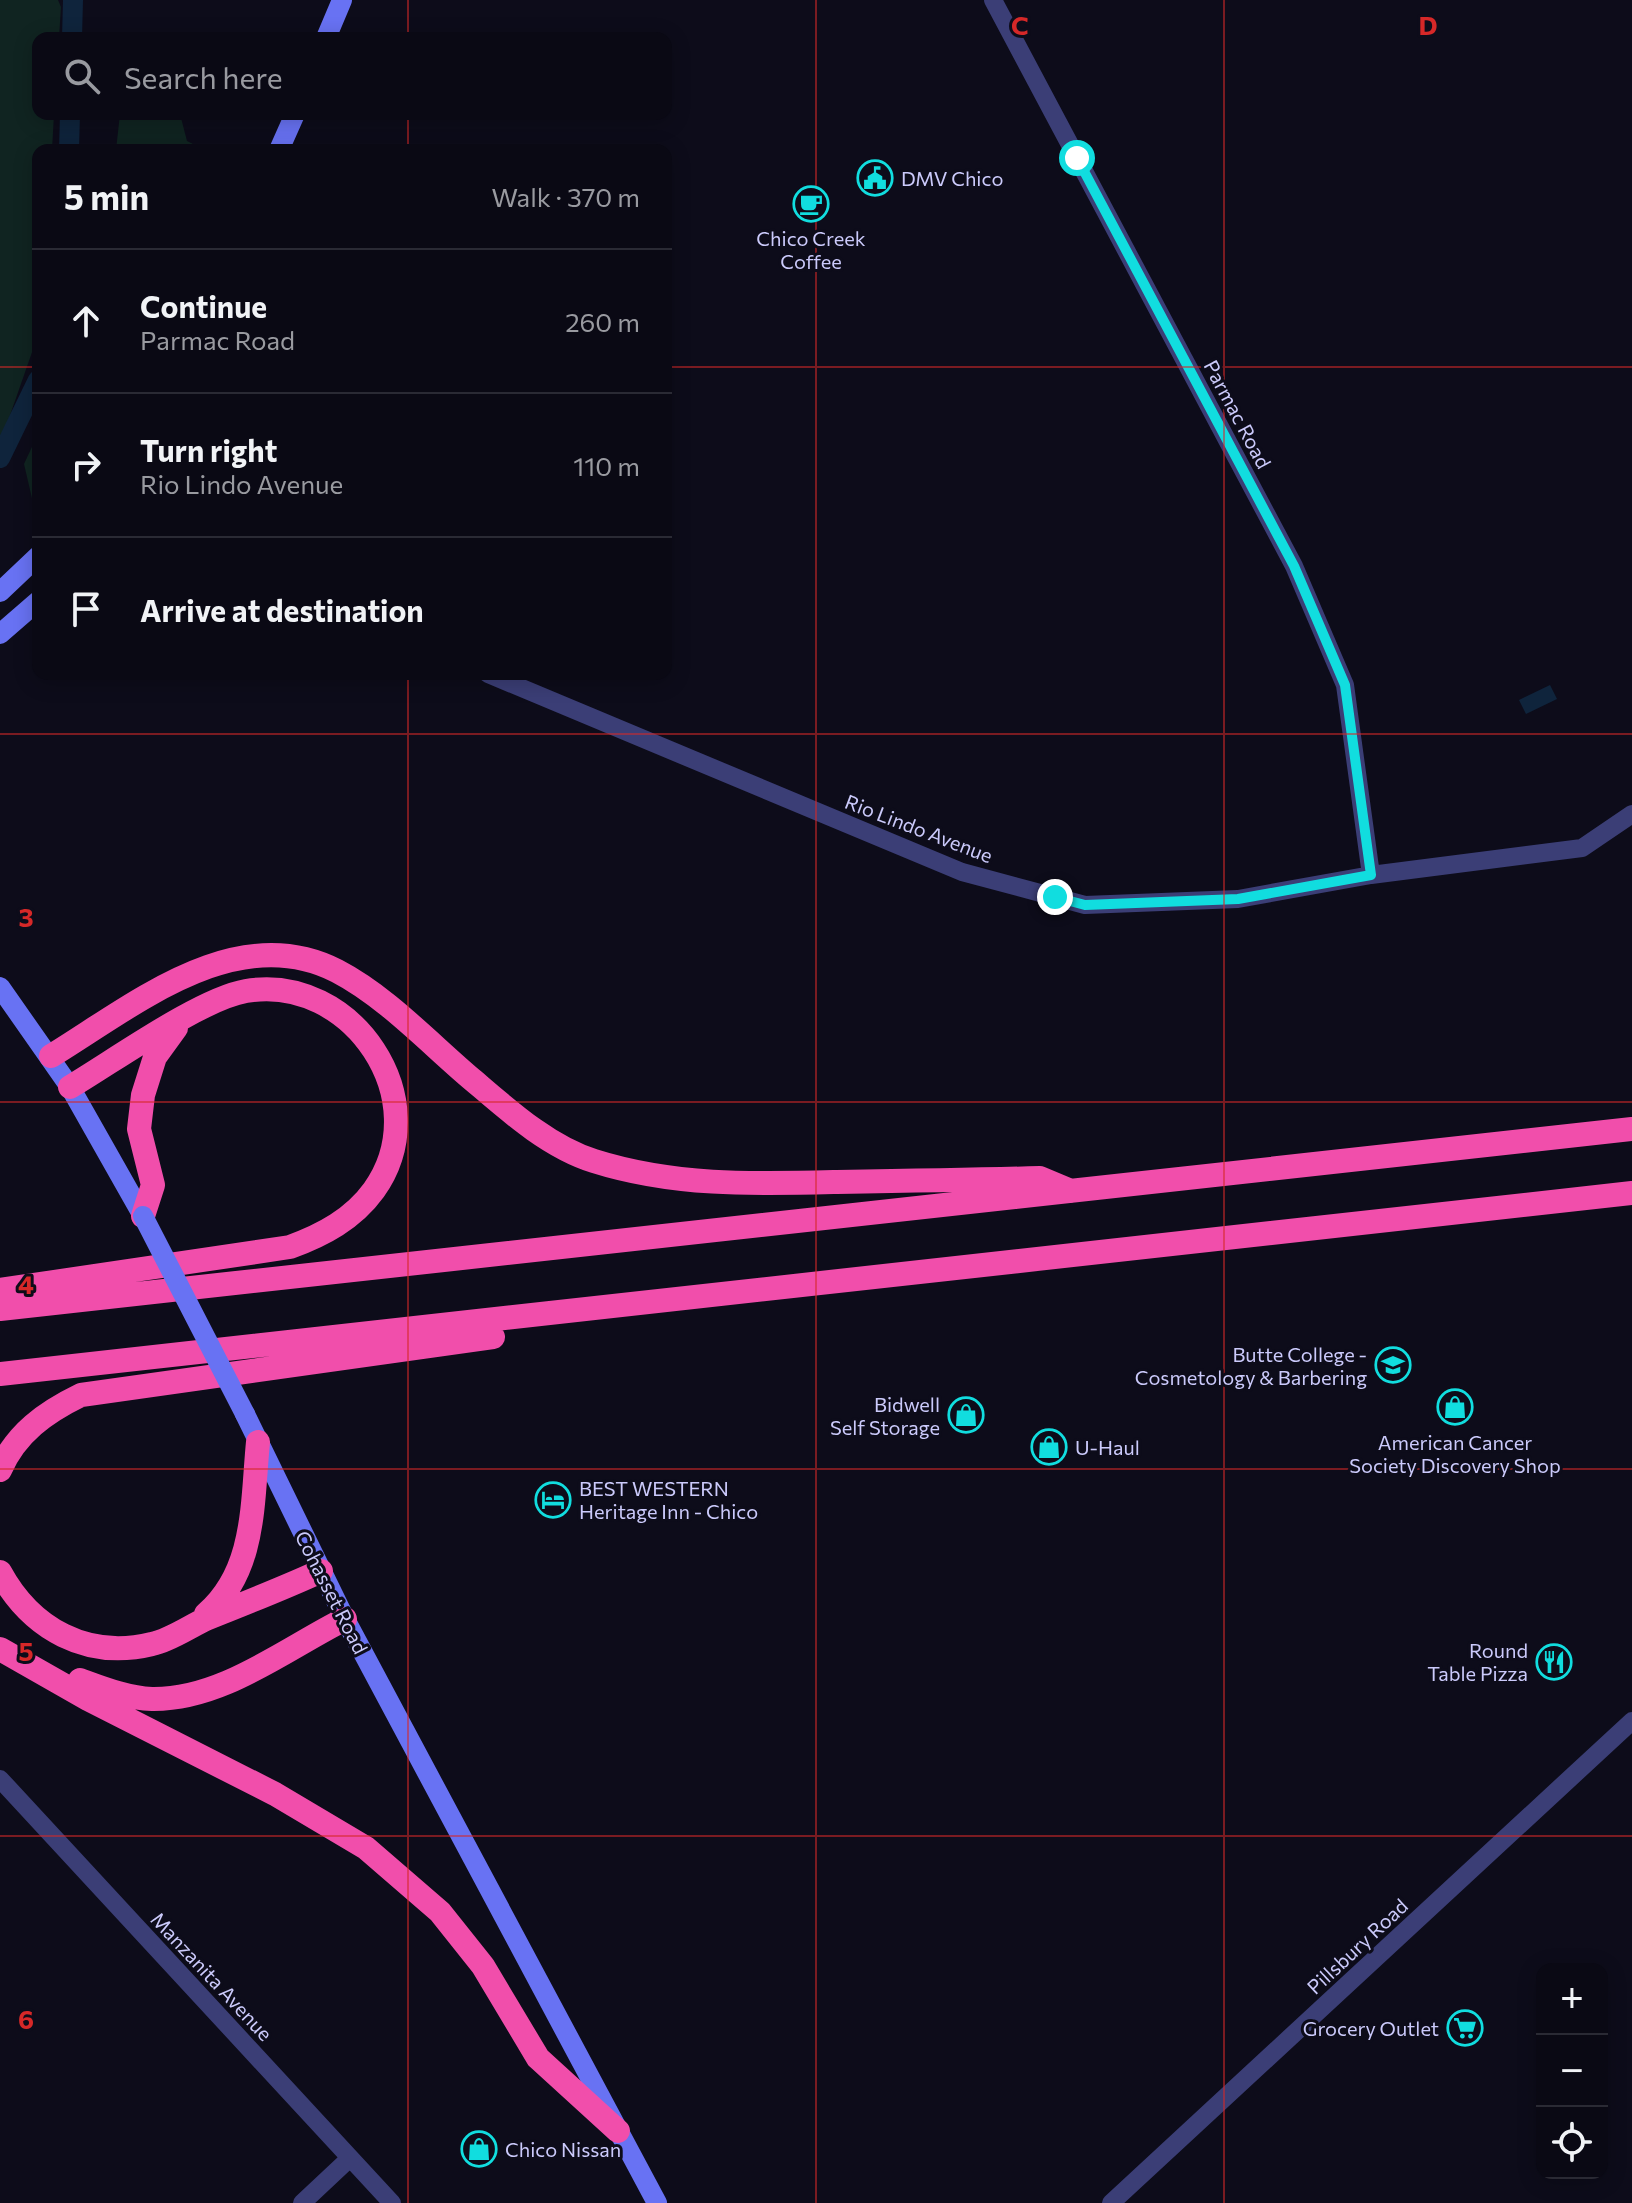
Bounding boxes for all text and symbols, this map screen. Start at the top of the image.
text: C [1011,9,1029,40]
text: D [1418,9,1438,40]
search box [32,32,672,120]
icon: search [60,54,104,98]
text: Search here [124,58,283,95]
route start [1059,140,1095,176]
public building icon: DMV Chico [856,159,894,197]
place label: DMV Chico [901,166,1003,190]
text: 5 min [64,175,149,217]
text: Walk · 370 m [491,181,640,212]
cafe icon: Chico Creek Coffee [792,185,830,223]
place label: Chico Creek Coffee [756,226,866,273]
text: Continue [140,287,267,324]
icon: ahead [64,299,108,343]
text: 260 m [565,306,640,337]
text: Parmac Road [140,324,295,355]
street label: Parmac Road [1199,356,1277,472]
text: Turn right [140,431,277,468]
icon: right [64,443,108,487]
text: 110 m [573,450,640,481]
text: Rio Lindo Avenue [140,468,343,499]
icon: arrive [64,587,108,631]
text: Arrive at destination [140,591,424,628]
street label: Rio Lindo Avenue [842,789,996,867]
route end [1037,879,1073,915]
text: 3 [18,901,34,932]
text: 4 [18,1268,34,1299]
place label: Butte College - Cosmetology & Barbering [1135,1342,1367,1389]
school or university icon: Butte College - Cosmetology & Barbering [1374,1346,1412,1384]
shop icon: American Cancer Society Discovery Shop [1436,1388,1474,1426]
place label: Bidwell Self Storage [830,1392,940,1439]
shop icon: Bidwell Self Storage [947,1396,985,1434]
shop icon: U-Haul [1030,1428,1068,1466]
place label: American Cancer Society Discovery Shop [1349,1430,1561,1477]
place label: U-Haul [1075,1435,1140,1459]
place label: BEST WESTERN Heritage Inn - Chico [579,1476,758,1523]
hotel icon: BEST WESTERN Heritage Inn - Chico [534,1481,572,1519]
street label: Cohasset Road [291,1526,373,1658]
text: 5 [18,1635,34,1666]
place label: Round Table Pizza [1427,1638,1528,1685]
restaurant icon: Round Table Pizza [1535,1643,1573,1681]
street label: Pillsbury Road [1302,1893,1412,1999]
street label: Manzanita Avenue [146,1907,278,2045]
map controls [1536,1963,1608,2179]
button: + [1536,1963,1608,2035]
text: 6 [18,2003,34,2034]
supermarket icon: Grocery Outlet [1446,2009,1484,2047]
place label: Grocery Outlet [1303,2016,1439,2040]
button: − [1536,2035,1608,2107]
button: locate [1536,2107,1608,2179]
shop icon: Chico Nissan [460,2130,498,2168]
place label: Chico Nissan [505,2137,621,2161]

